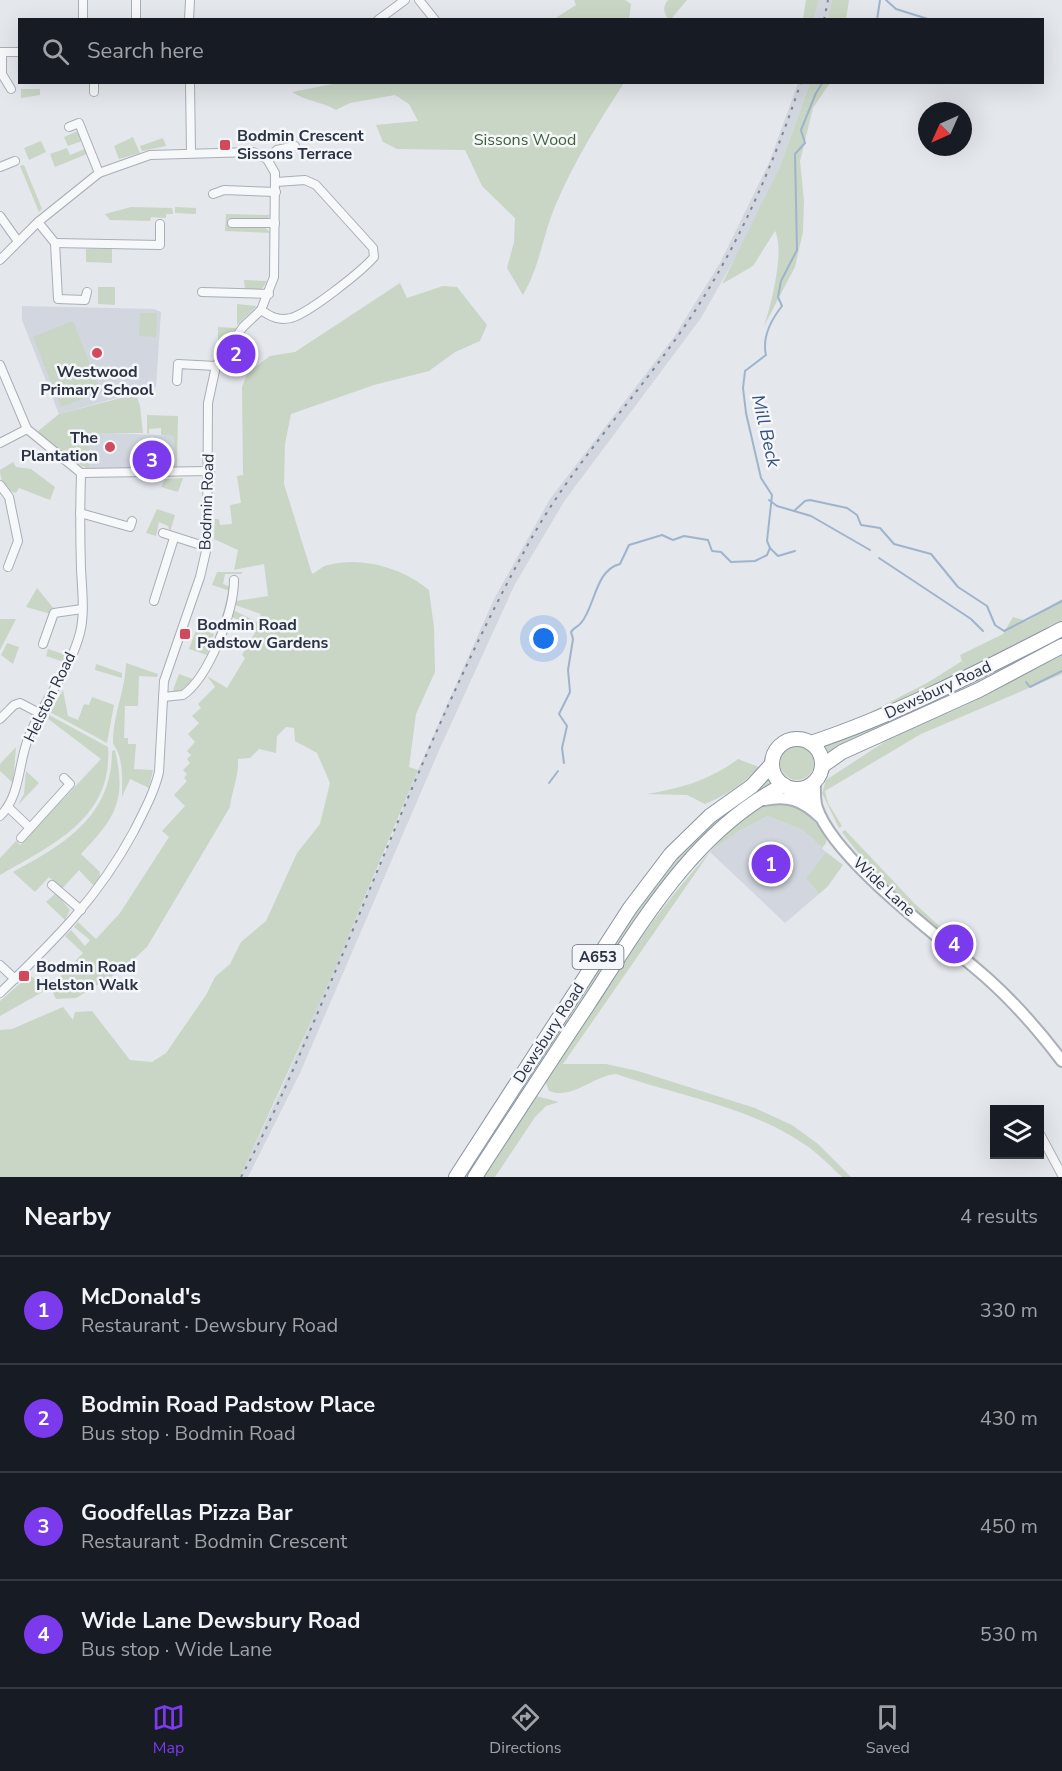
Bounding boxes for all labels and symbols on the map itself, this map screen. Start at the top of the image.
north arrow [918,102,972,156]
place label: Bodmin Crescent Sissons Terrace [237,125,365,165]
park label: Sissons Wood [474,129,576,151]
marker: Bodmin Crescent Sissons Terrace [218,138,232,152]
pin: 2 [216,332,256,376]
marker: Westwood Primary School [90,346,104,360]
place label: Westwood Primary School [40,361,154,401]
water label: Mill Beck [746,392,786,471]
place label: The Plantation [21,427,98,467]
pin: 3 [132,438,172,482]
marker: The Plantation [103,440,117,454]
street label: Bodmin Road [194,453,220,551]
place label: Bodmin Road Padstow Gardens [197,614,329,654]
your location [529,624,558,653]
marker: Bodmin Road Padstow Gardens [178,627,192,641]
street label: Helston Road [19,648,81,746]
street label: Dewsbury Road [881,656,995,724]
pin: 1 [752,842,790,886]
street label: Wide Lane [848,852,920,922]
pin: 4 [934,922,974,966]
road number: A653 [572,945,624,969]
place label: Bodmin Road Helston Walk [36,956,138,996]
marker: Bodmin Road Helston Walk [17,969,31,983]
street label: Dewsbury Road [508,979,590,1087]

